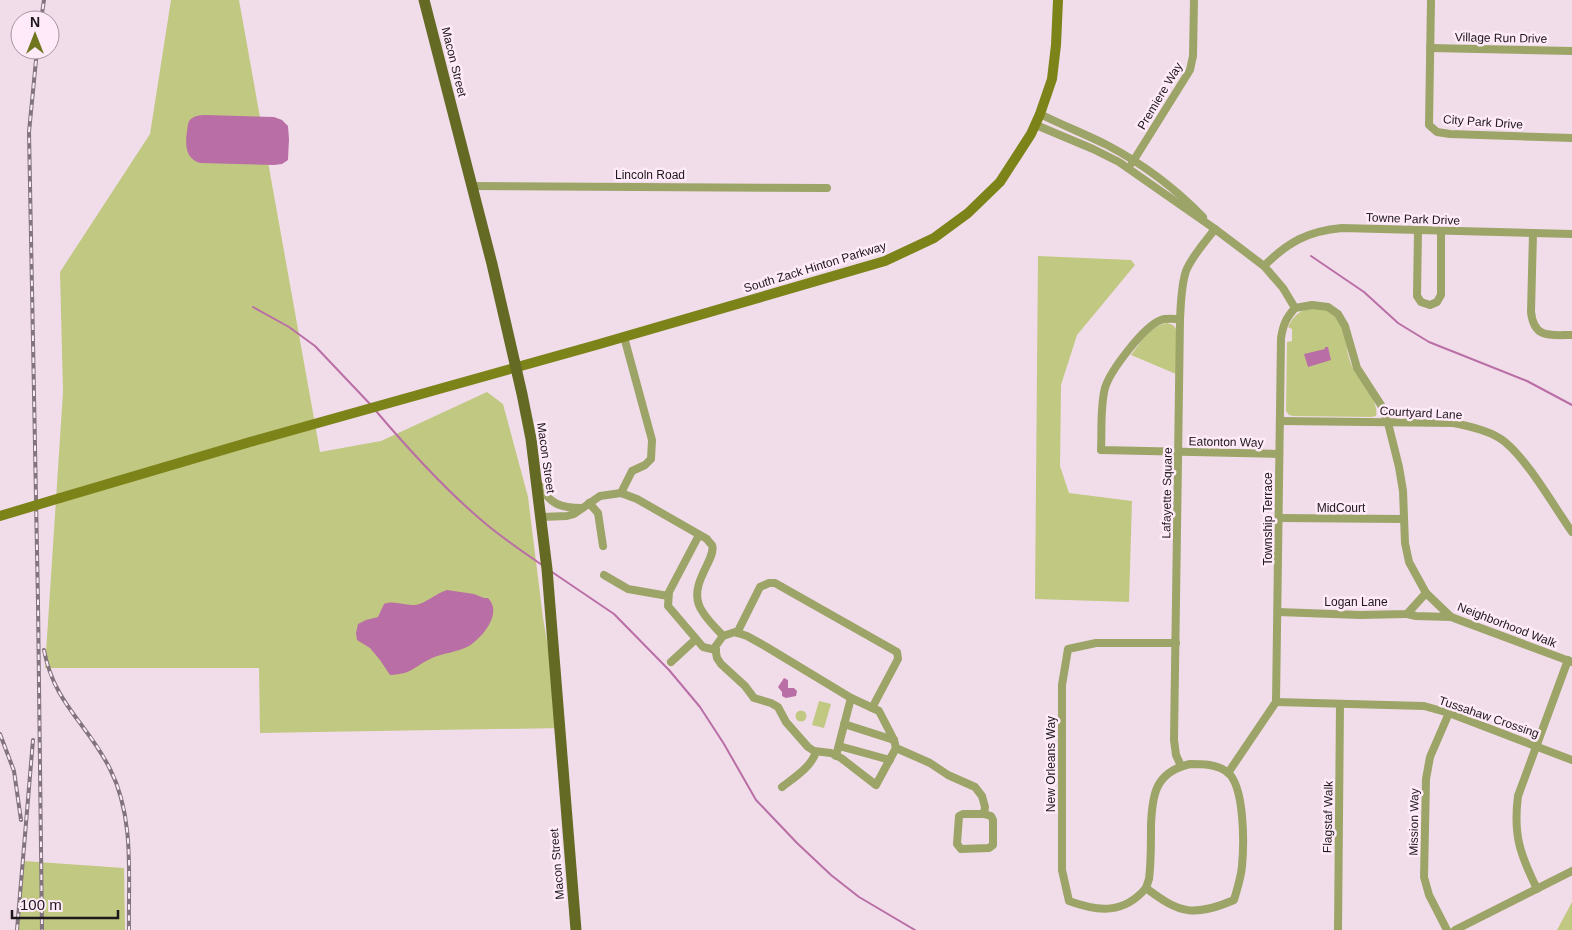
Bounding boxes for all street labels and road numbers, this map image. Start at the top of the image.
street label: Macon Street [439,26,470,99]
street label: Village Run Drive [1455,30,1548,46]
street label: Premiere Way [1135,60,1185,132]
street label: City Park Drive [1443,112,1524,132]
street label: Lincoln Road [615,168,685,182]
street label: Towne Park Drive [1366,210,1461,228]
street label: South Zack Hinton Parkway [742,239,888,295]
street label: Courtyard Lane [1379,404,1463,422]
street label: Macon Street [534,422,558,495]
street label: Eatonton Way [1188,434,1264,450]
street label: Lafayette Square [1159,447,1175,539]
street label: Township Terrace [1261,472,1275,566]
street label: MidCourt [1317,501,1366,515]
street label: Logan Lane [1324,595,1388,609]
street label: Neighborhood Walk [1456,600,1559,651]
street label: Tussahaw Crossing [1437,693,1541,741]
street label: New Orleans Way [1044,716,1058,812]
street label: Flagstaf Walk [1320,780,1336,853]
street label: Mission Way [1406,788,1422,856]
street label: Macon Street [547,827,567,900]

